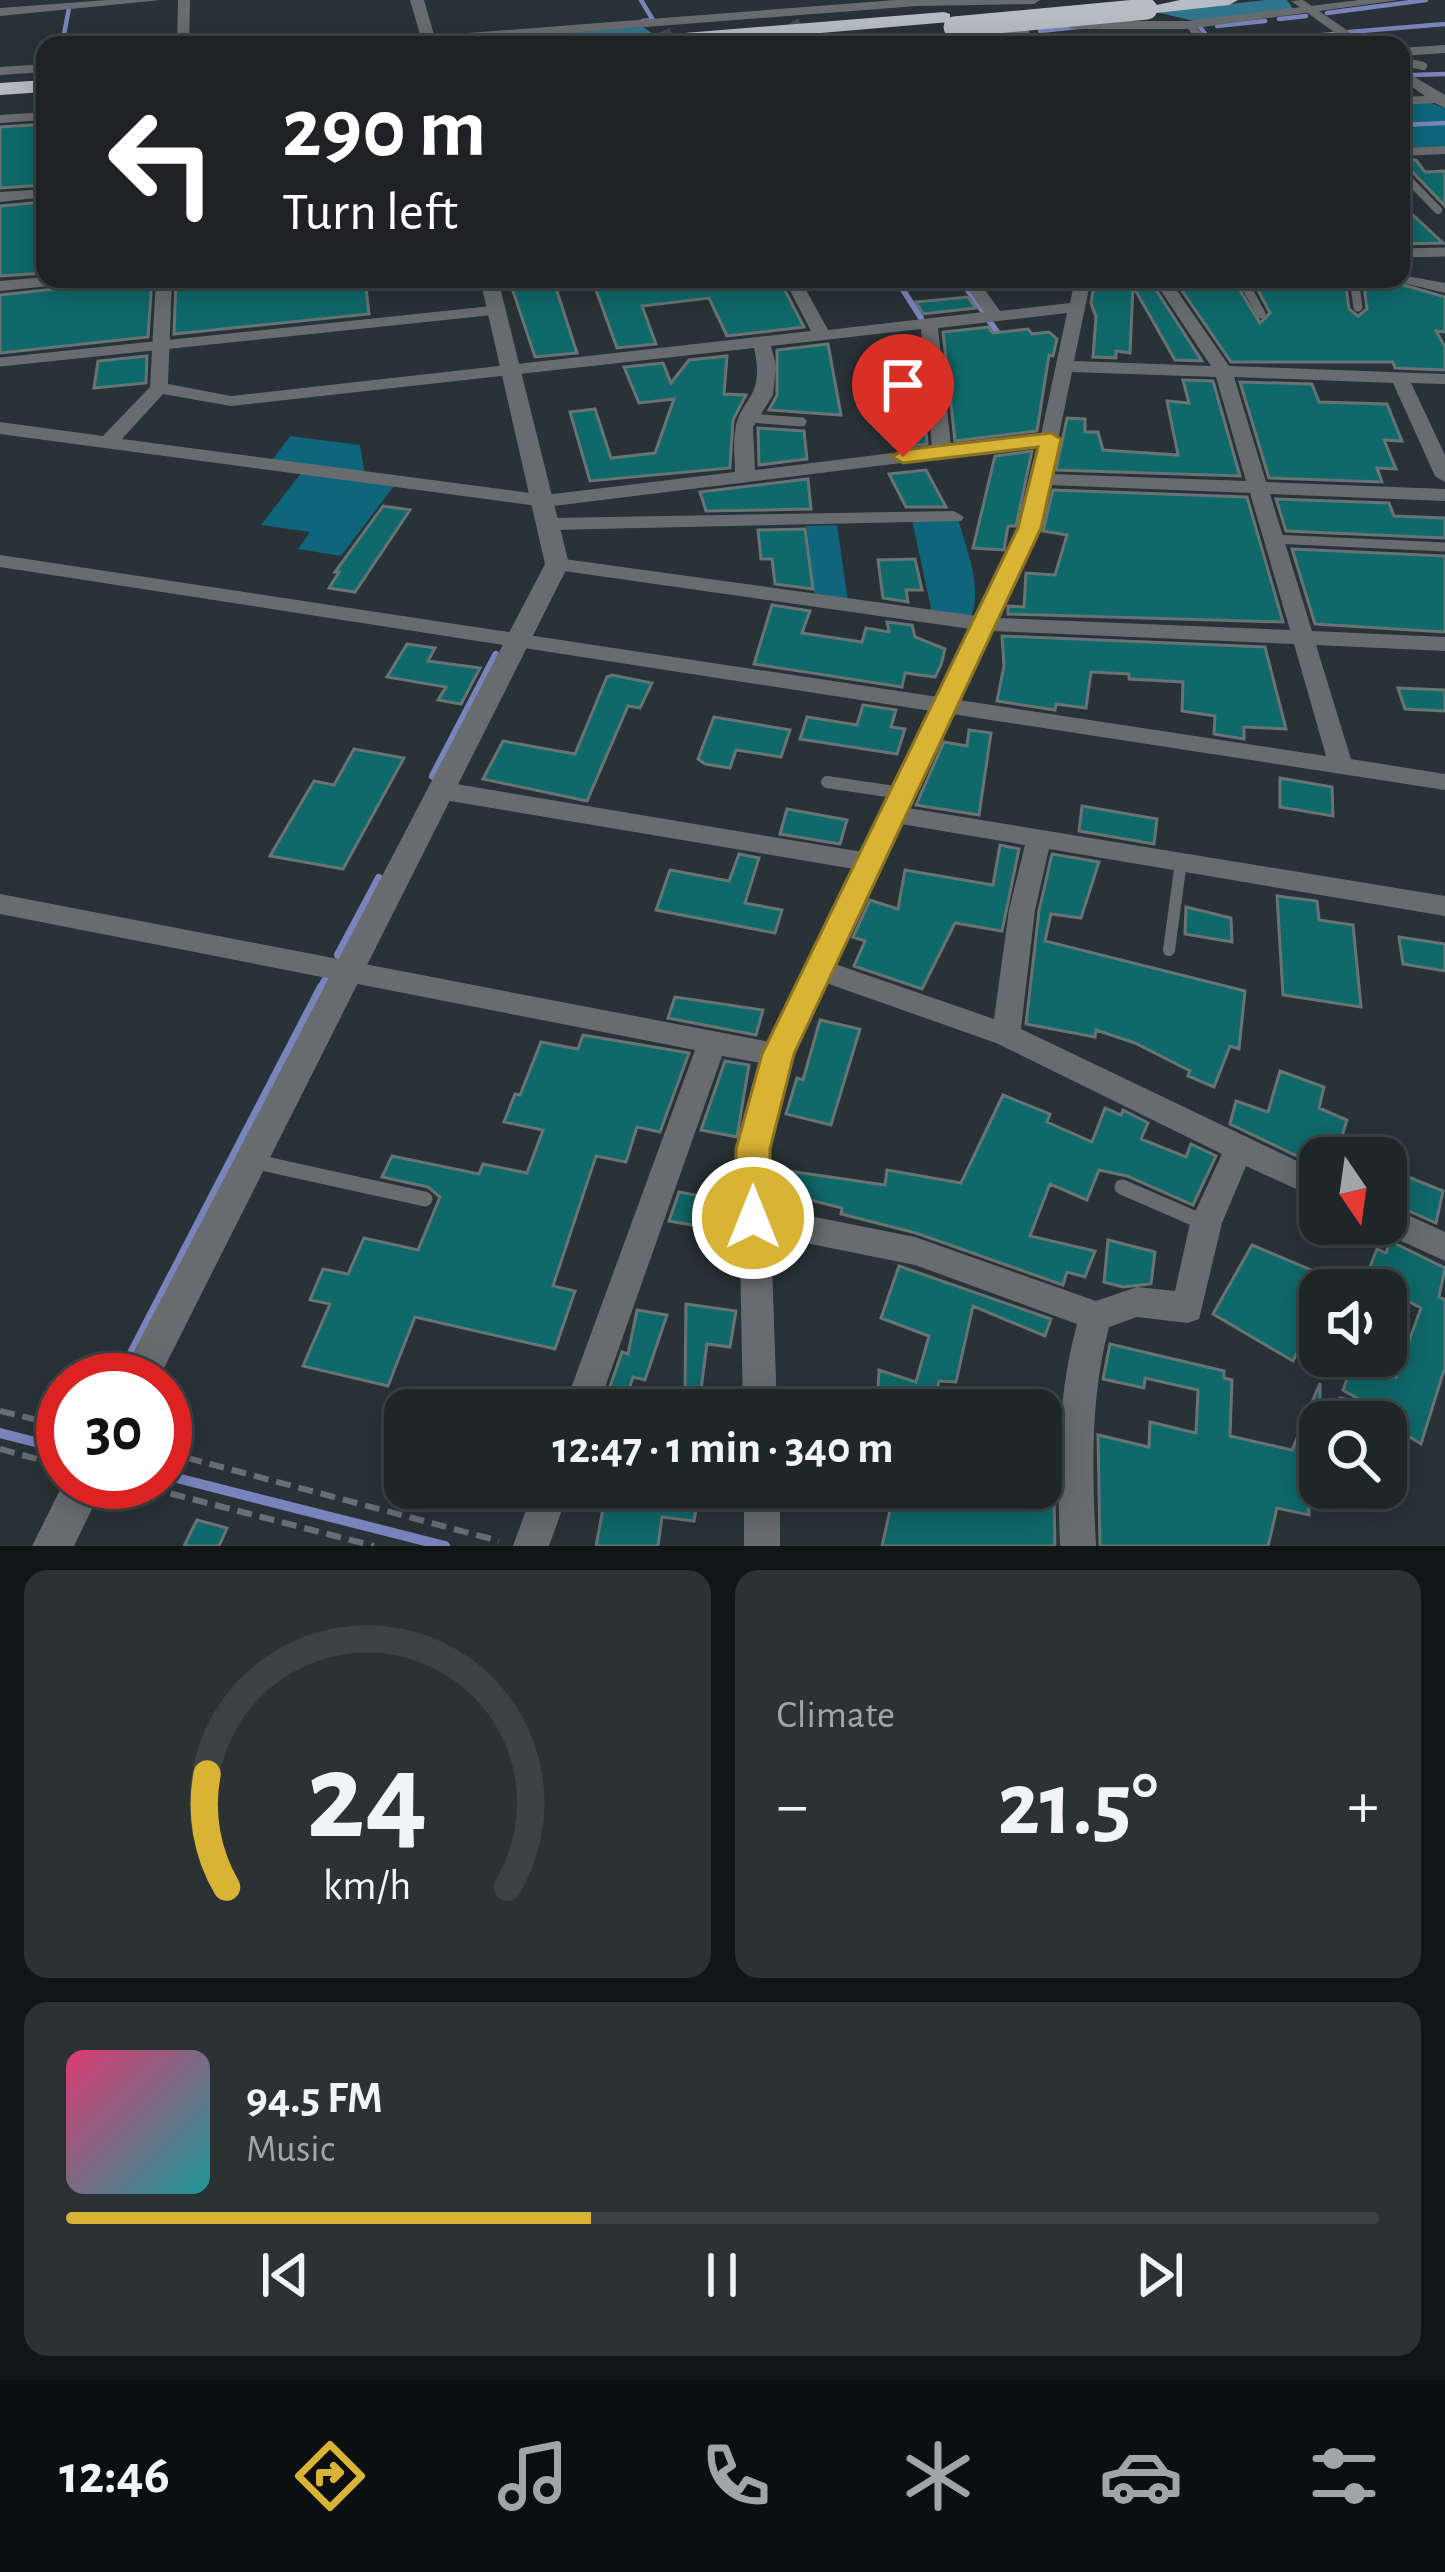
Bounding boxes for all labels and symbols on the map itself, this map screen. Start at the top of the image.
pin [852,334,954,457]
north arrow [1299,1137,1407,1245]
position arrow [690,1155,816,1281]
speed limit sign: 30 [36,1353,192,1509]

